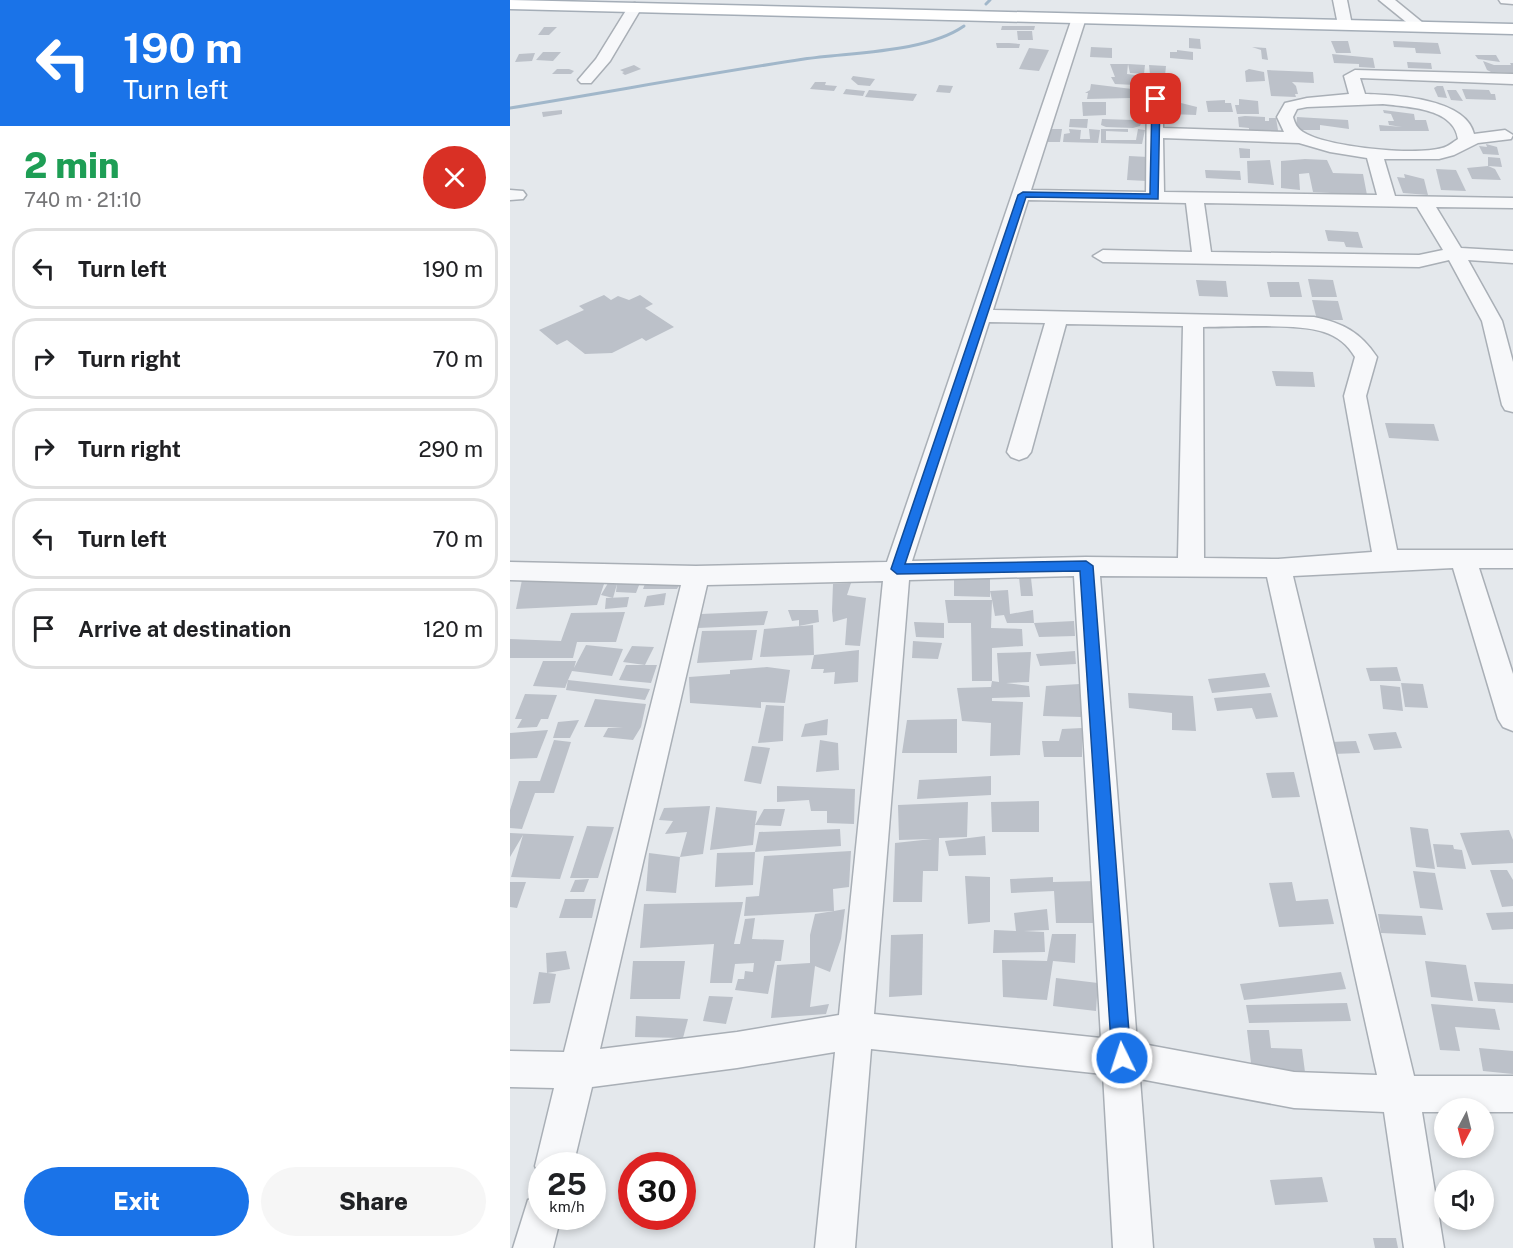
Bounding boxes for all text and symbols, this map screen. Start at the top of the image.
text: 190 m [123,23,243,72]
icon: left [24,24,102,102]
text: Turn left [123,73,229,105]
pin [1130,73,1181,124]
icon: arrive [1139,82,1172,115]
text: 2 min [24,144,120,186]
button: close [423,146,486,209]
text: 740 m · 21:10 [24,188,142,212]
icon: left [27,252,60,285]
text: Turn left [78,256,167,282]
text: 190 m [423,256,483,282]
icon: right [27,342,60,375]
text: Turn right [78,346,181,372]
text: 70 m [432,346,483,372]
icon: right [27,432,60,465]
text: Turn right [78,436,181,462]
text: 290 m [418,436,483,462]
icon: left [27,522,60,555]
text: Turn left [78,526,167,552]
text: 70 m [432,526,483,552]
icon: arrive [27,612,60,645]
text: Arrive at destination [78,616,291,642]
text: 120 m [423,616,483,642]
position arrow [1090,1026,1154,1090]
north arrow [1434,1098,1494,1158]
map controls [1434,1098,1494,1230]
speed limit sign: 30 [618,1152,696,1230]
text: 25 [547,1166,587,1202]
button: Exit [24,1167,249,1236]
button: Share [261,1167,486,1236]
button: sound [1434,1170,1494,1230]
text: km/h [549,1198,585,1215]

